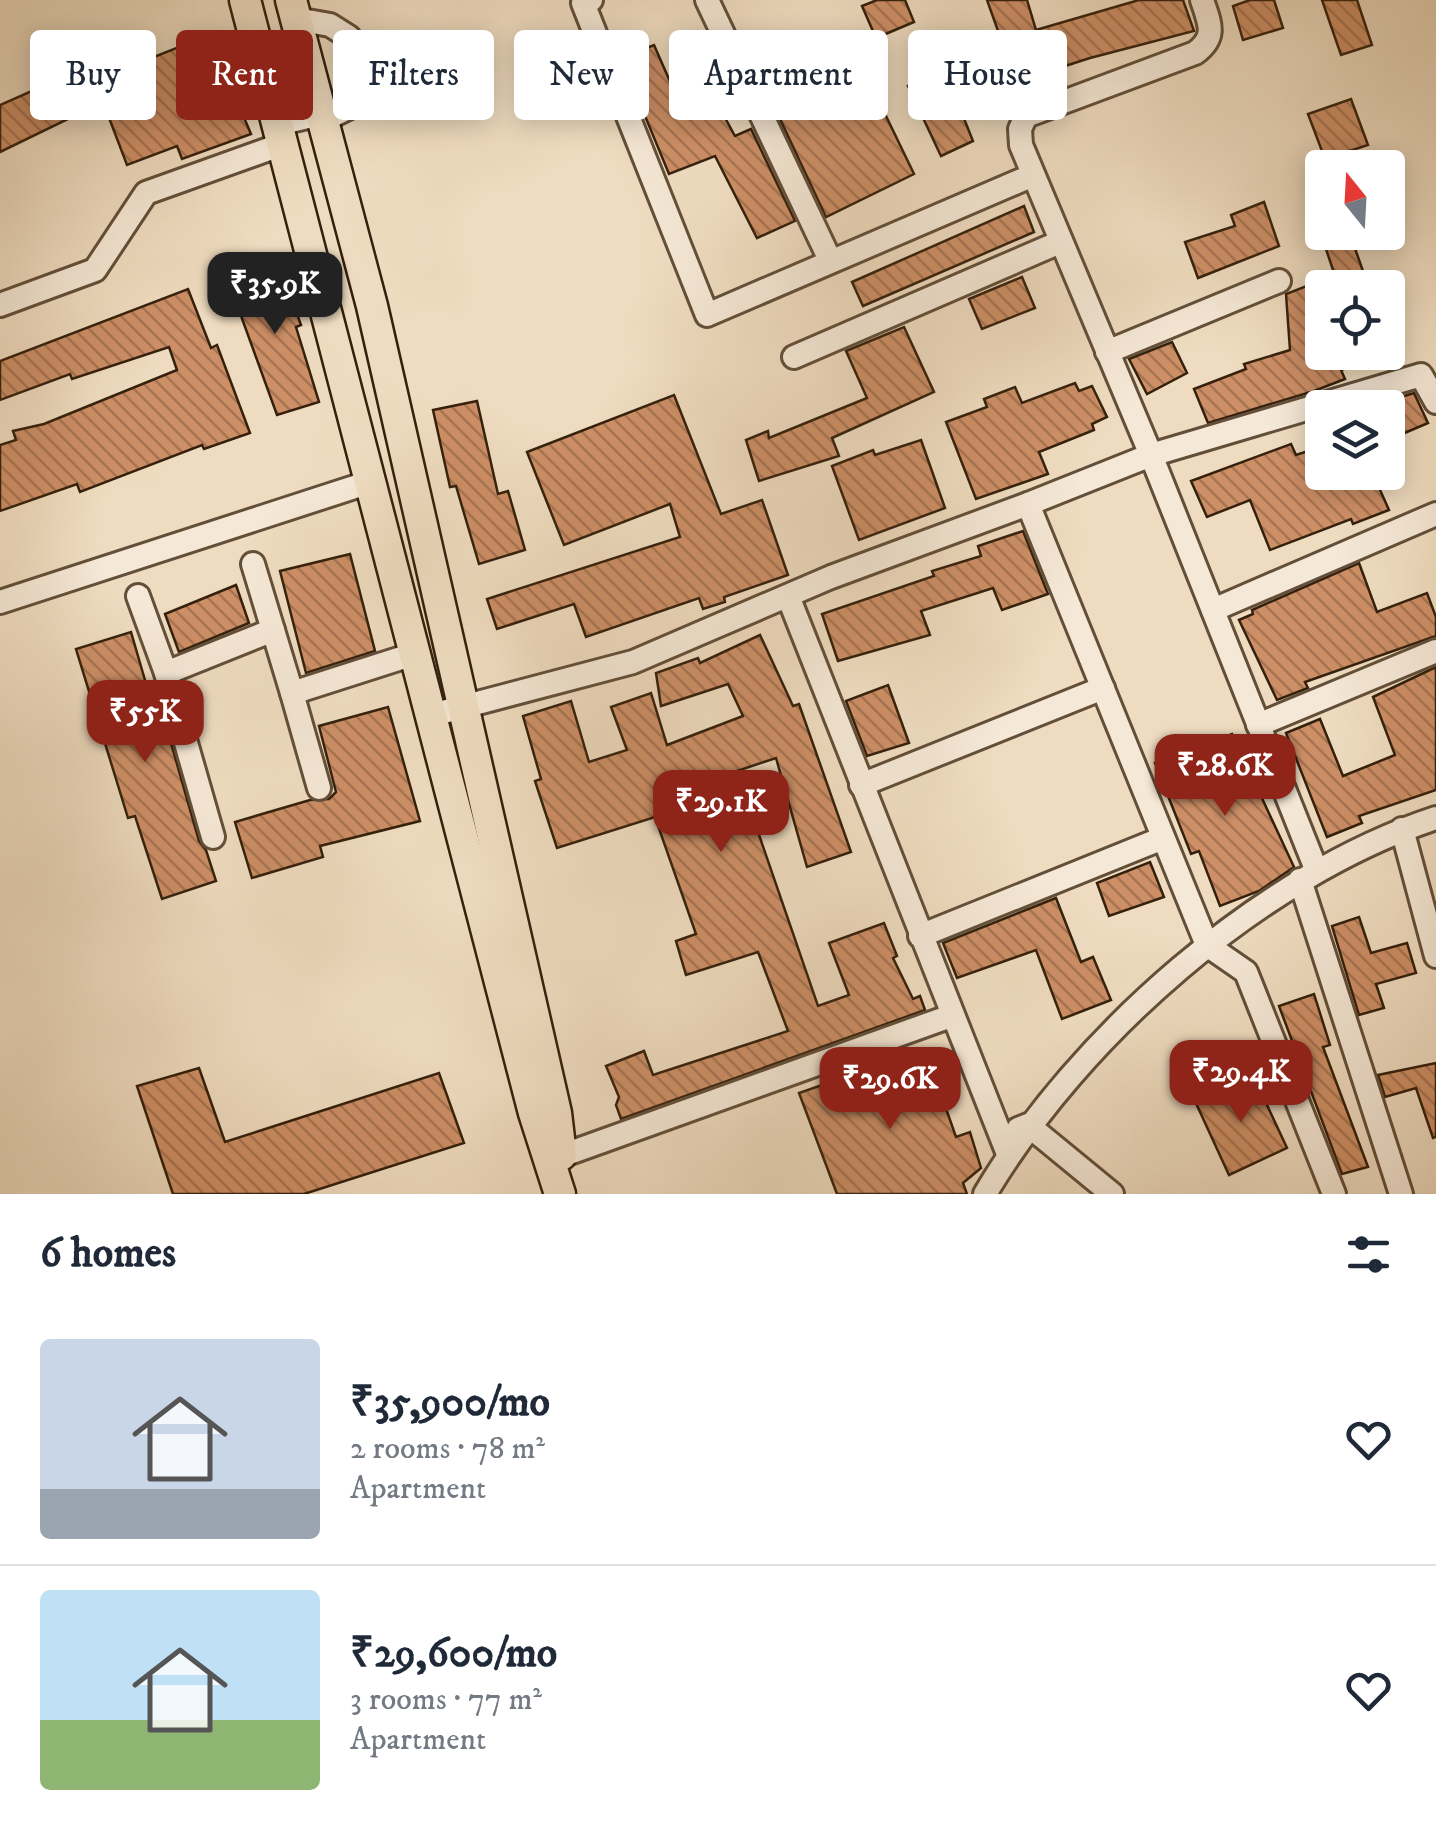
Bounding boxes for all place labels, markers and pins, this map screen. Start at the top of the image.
pin: ₹35.9K [194,252,356,337]
pin: ₹55K [86,680,204,765]
pin: ₹28.6K [1144,734,1306,819]
pin: ₹29.1K [640,770,802,855]
pin: ₹29.4K [1160,1040,1322,1125]
pin: ₹29.6K [809,1047,971,1132]

